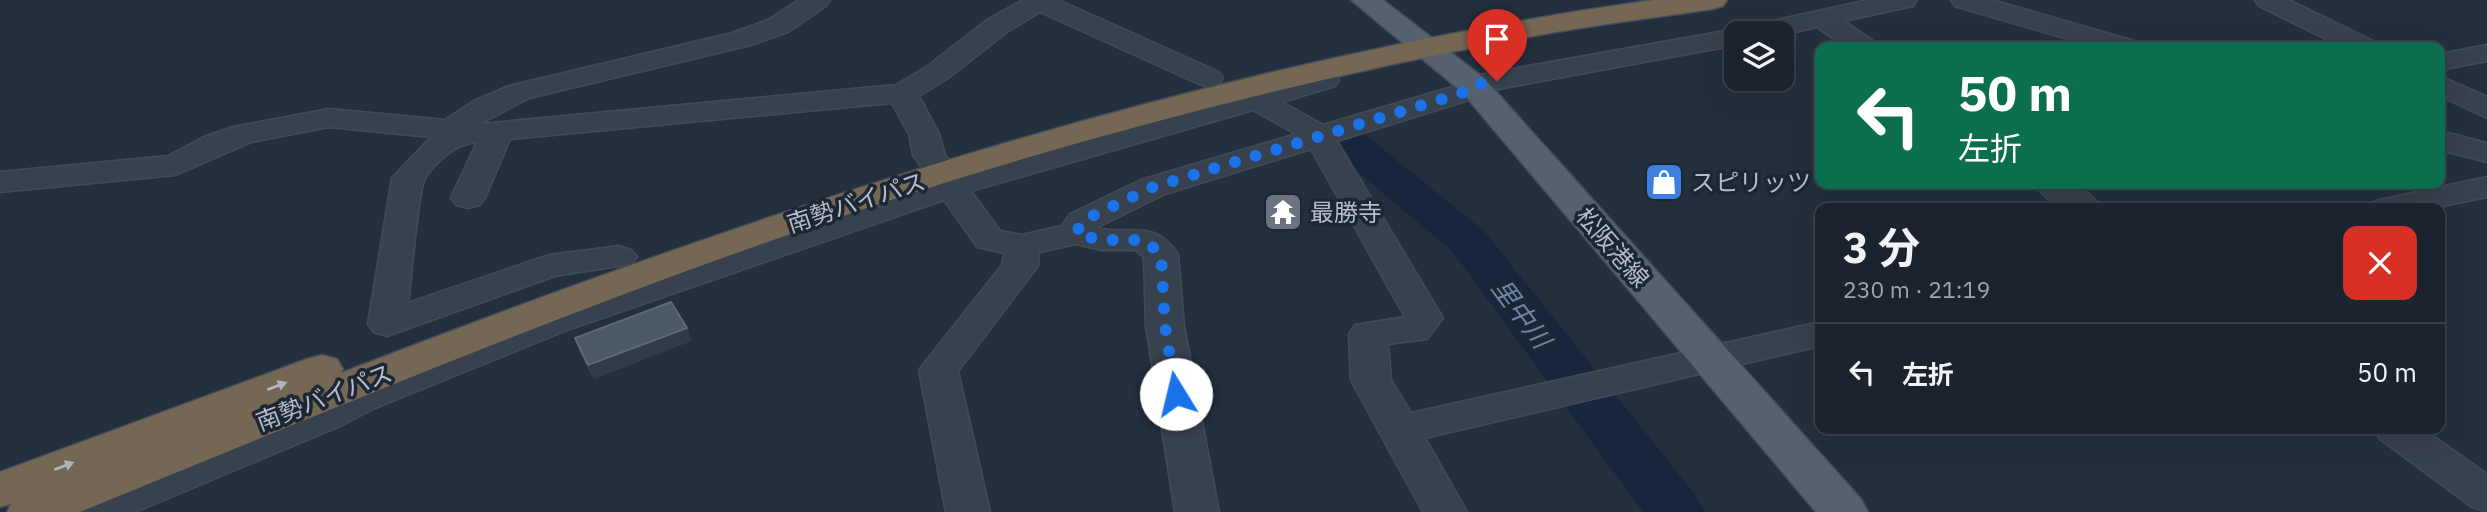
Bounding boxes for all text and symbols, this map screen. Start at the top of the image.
pin [1467,9,1527,81]
icon: arrive [1478,20,1516,58]
map controls [1724,21,1794,91]
button: layers [1724,21,1794,91]
text: 50 m [1958,61,2072,124]
icon: left [1843,70,1934,161]
text: 左折 [1958,127,2022,169]
shop icon: スピリッツ [1643,161,1685,203]
street label: 南勢バイパス [783,165,929,239]
place label: スピリッツ [1691,166,1811,198]
temple icon: 最勝寺 [1262,191,1304,233]
place label: 最勝寺 [1310,196,1382,228]
street label: 松阪港線 [1569,200,1657,294]
text: 3 分 [1843,220,1920,275]
button: close [2343,226,2417,300]
water label: 里中川 [1485,272,1561,357]
text: 230 m · 21:19 [1843,274,1990,304]
icon: left [1843,353,1881,391]
text: 50 m [2357,355,2417,389]
street label: 南勢バイパス [251,356,397,438]
position arrow [1139,357,1213,431]
text: 左折 [1902,357,1954,391]
one-way arrow [266,380,287,391]
one-way arrow [53,460,74,471]

